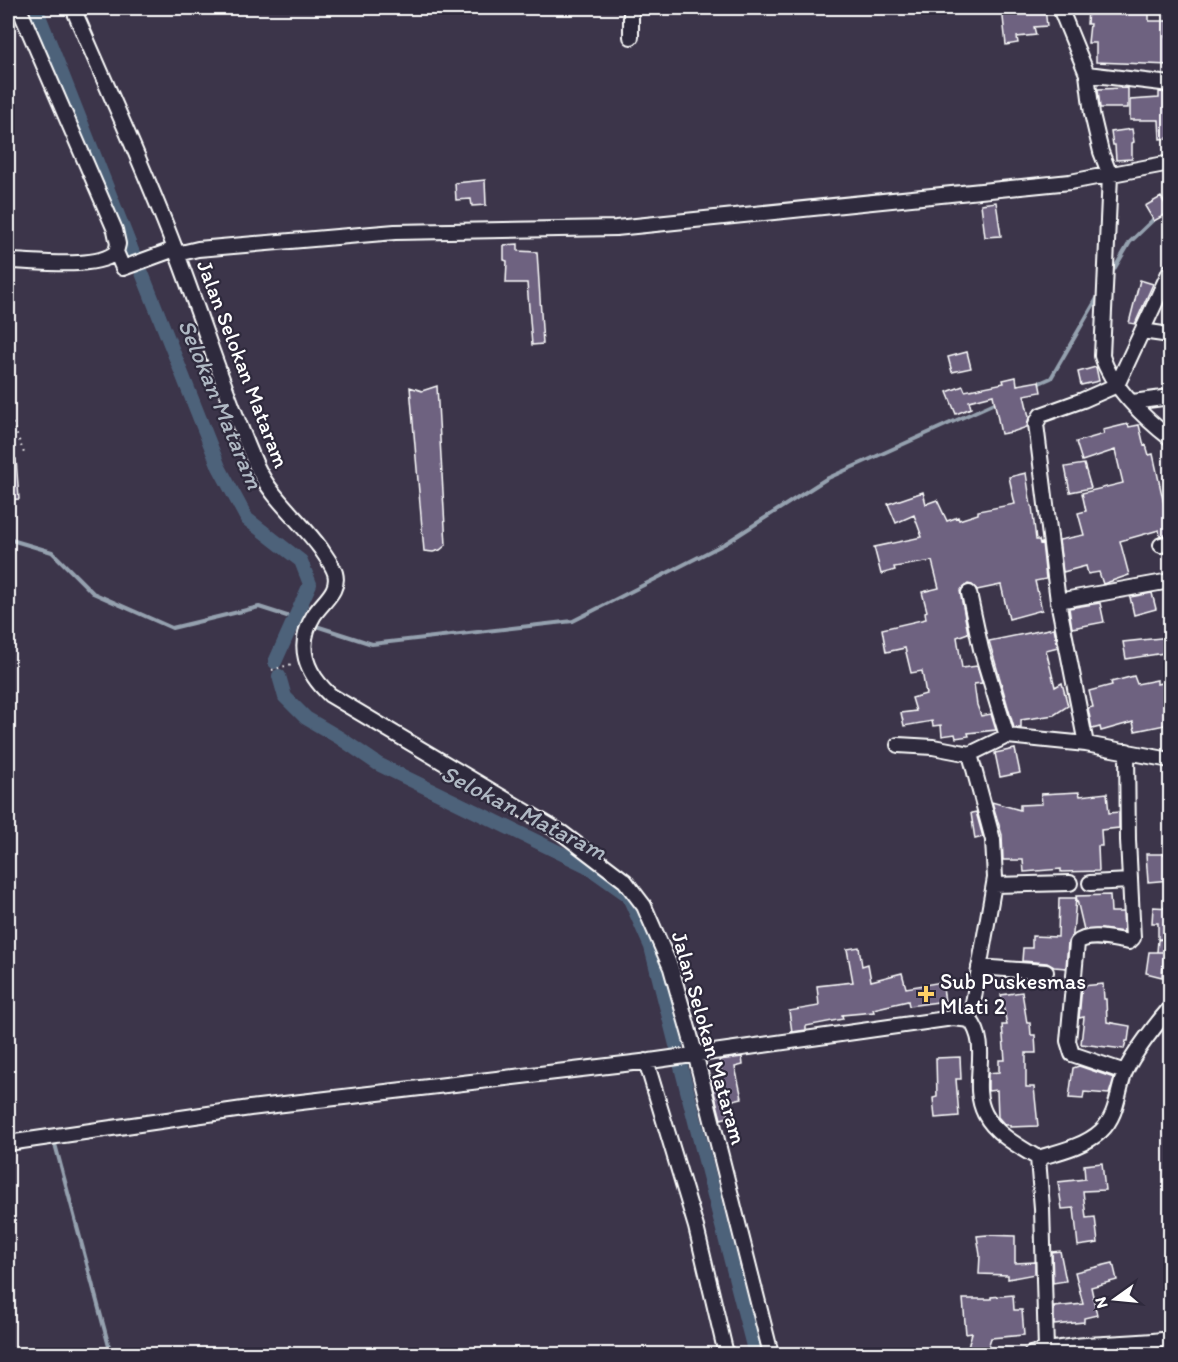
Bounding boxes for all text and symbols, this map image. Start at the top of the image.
street label: Jalan Selokan Mataram [191,256,295,472]
water label: Selokan Mataram [172,315,270,493]
water label: Selokan Mataram [437,758,612,866]
street label: Jalan Selokan Mataram [666,928,752,1148]
place label: Sub Puskesmas Mlati 2 [940,968,1086,1020]
marker: Sub Puskesmas Mlati 2 [917,985,935,1003]
north arrow [1085,1269,1145,1329]
text: N [1090,1295,1112,1310]

